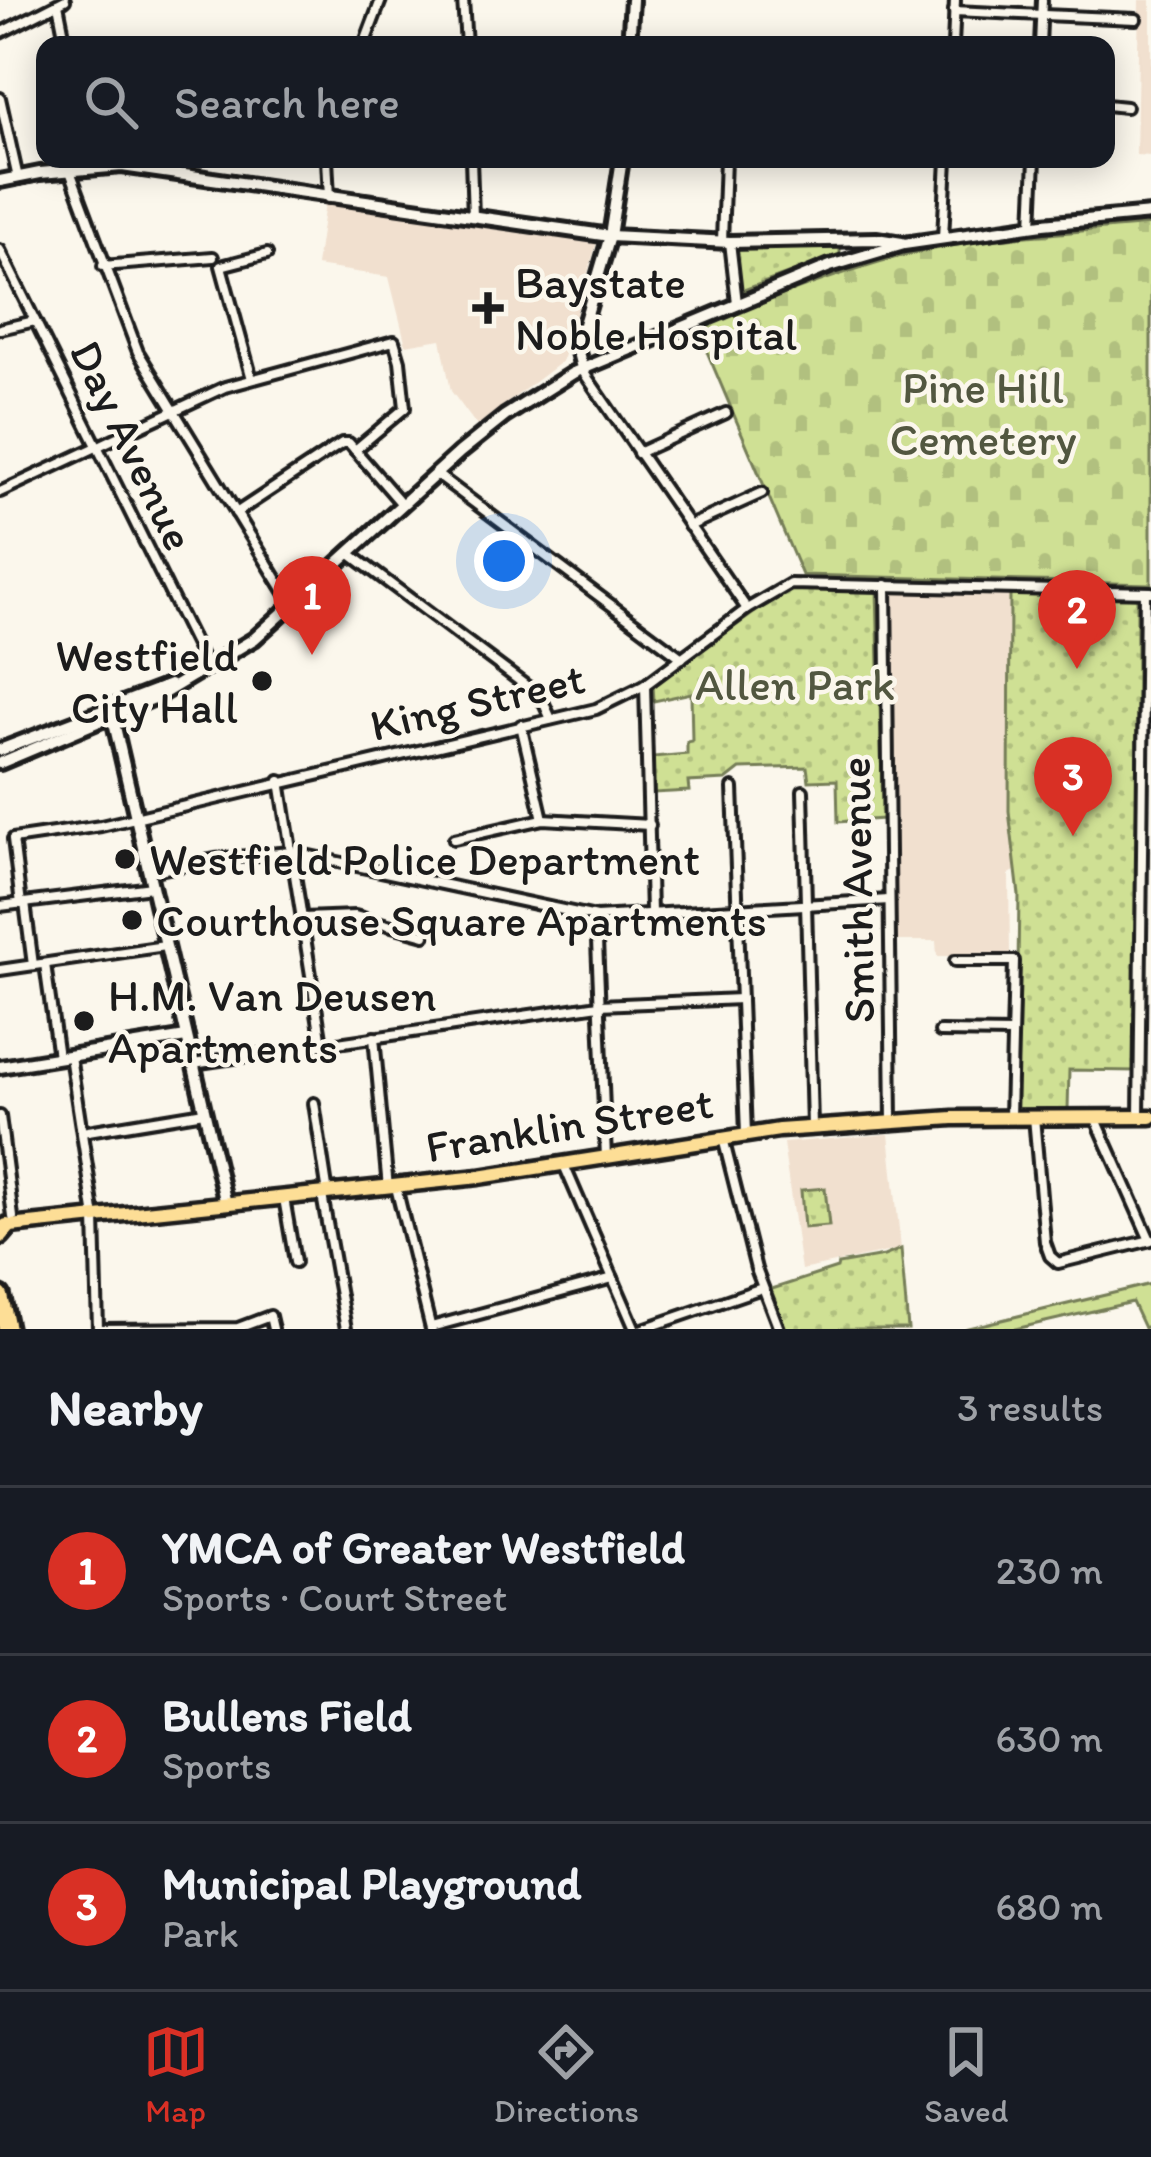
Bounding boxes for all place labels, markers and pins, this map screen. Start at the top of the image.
place label: Baystate Noble Hospital [515,255,798,361]
marker: Baystate Noble Hospital [472,292,504,324]
pin: 1 [273,556,351,655]
pin: 2 [1038,570,1116,669]
place label: Westfield City Hall [55,628,238,734]
marker: Westfield City Hall [249,668,275,694]
pin: 3 [1034,737,1112,836]
place label: Westfield Police Department [149,832,700,886]
marker: Westfield Police Department [112,846,138,872]
place label: Courthouse Square Apartments [156,893,767,947]
marker: Courthouse Square Apartments [119,907,145,933]
place label: H.M. Van Deusen Apartments [108,968,436,1074]
marker: H.M. Van Deusen Apartments [71,1008,97,1034]

